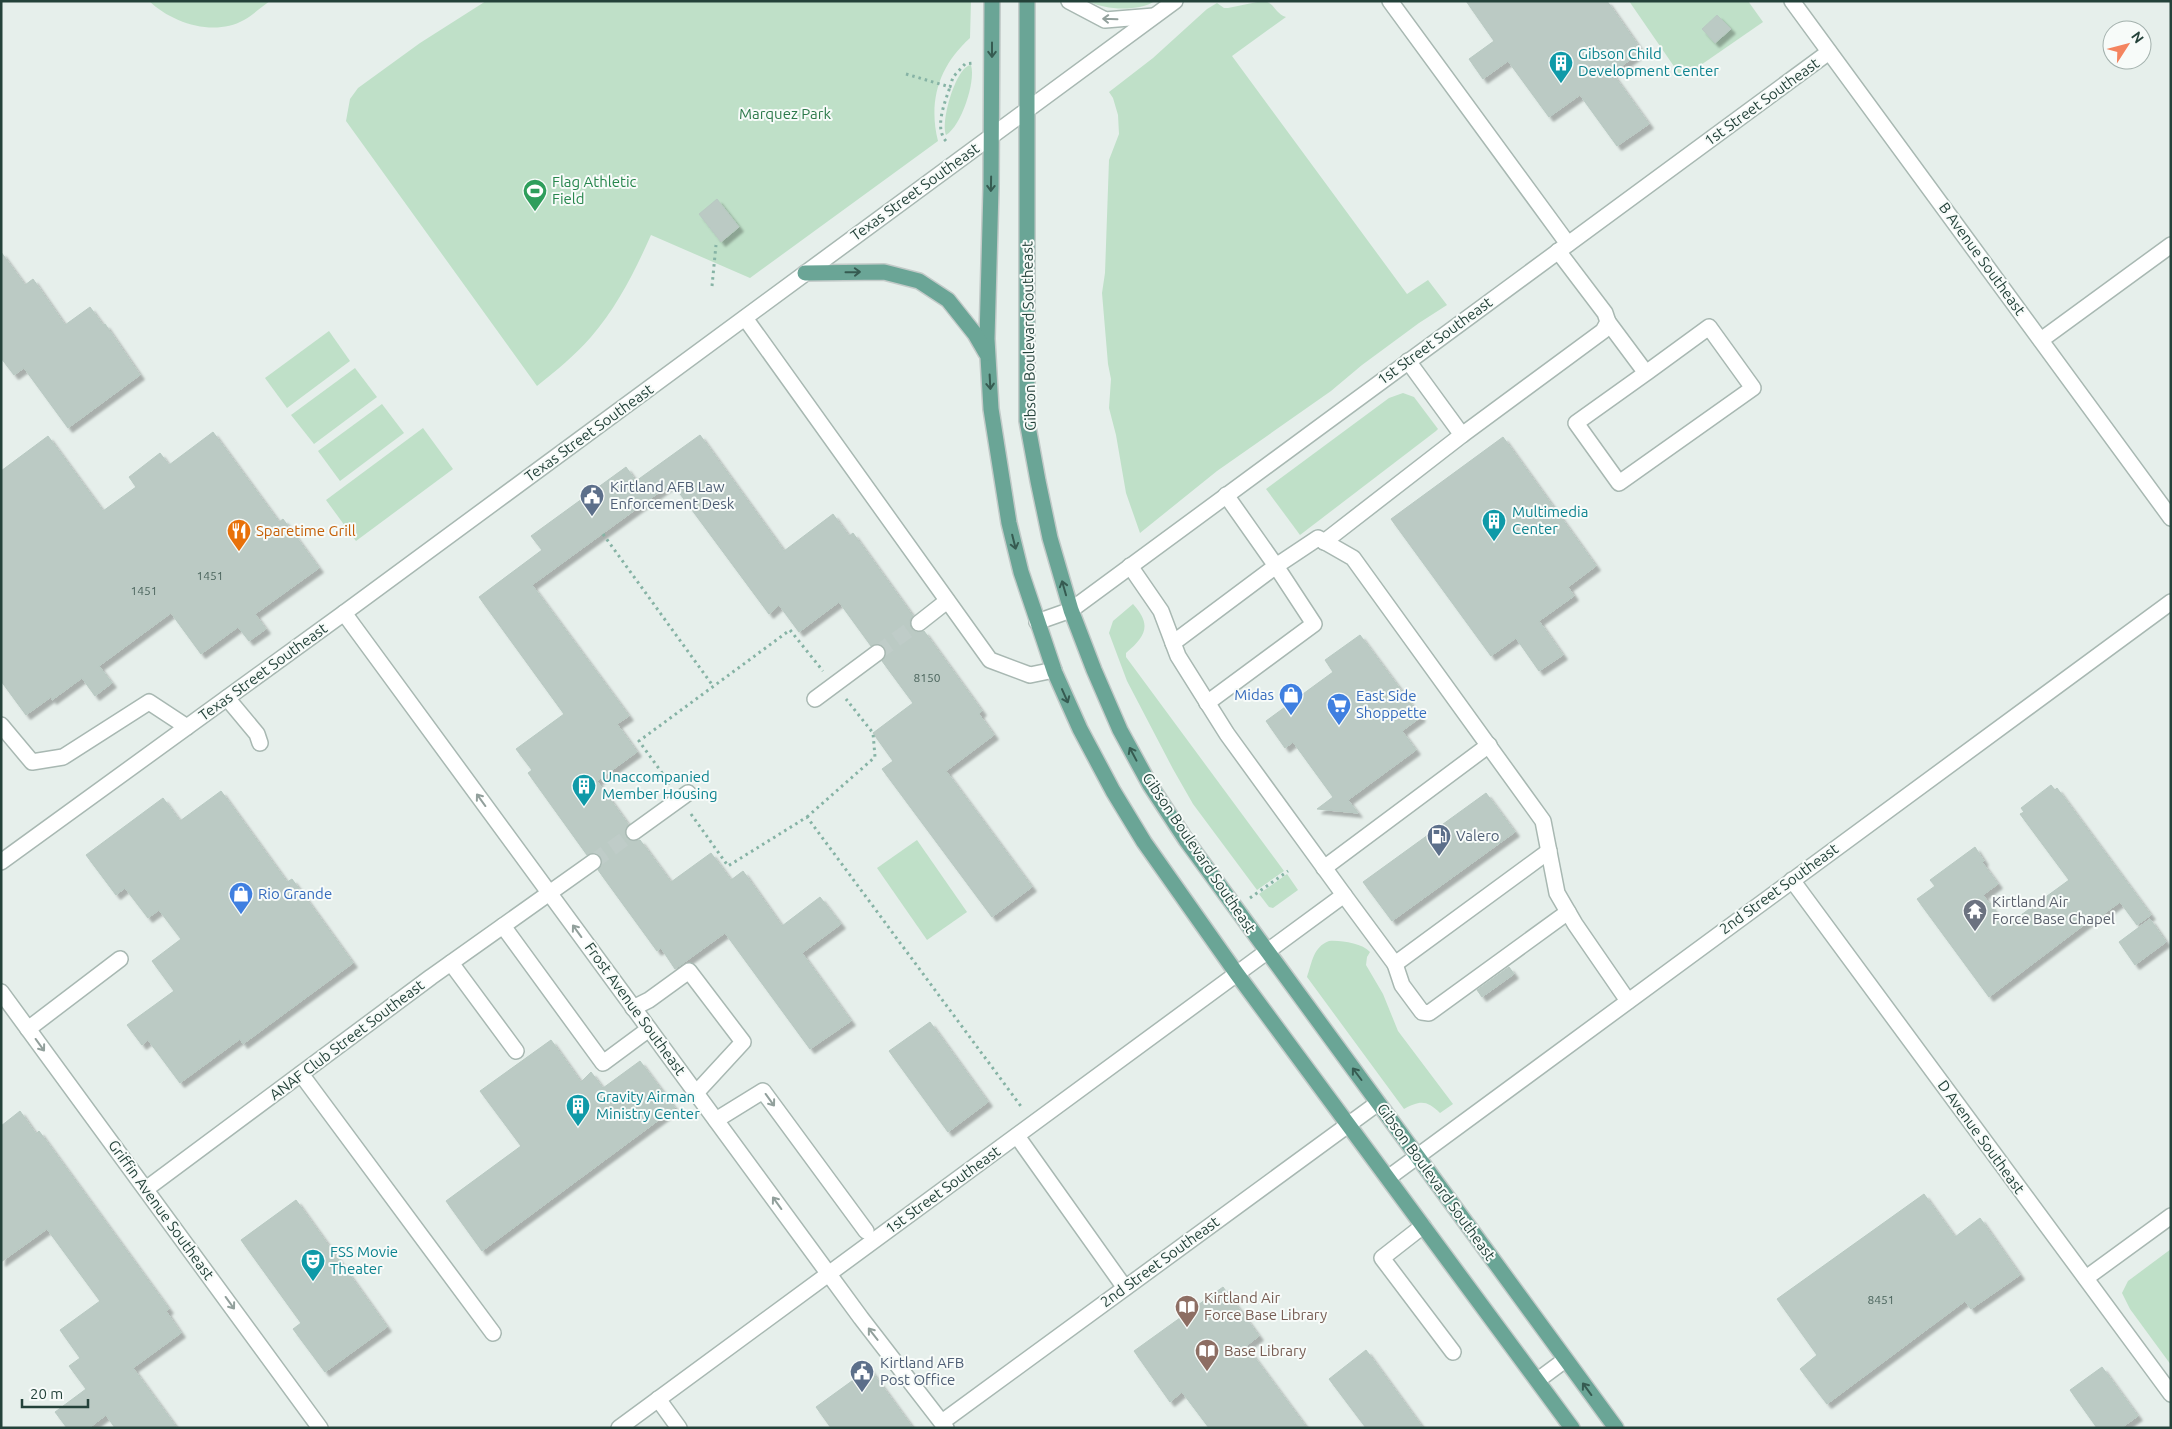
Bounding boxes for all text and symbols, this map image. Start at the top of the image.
one-way arrow [1103,14,1119,24]
north arrow [2102,20,2152,70]
text: N [2128,28,2147,46]
one-way arrow [987,42,997,58]
place label: Gibson Child Development Center [1578,45,1719,79]
building icon: Gibson Child Development Center [1548,50,1574,84]
street label: 1st Street Southeast [1701,54,1822,149]
park label: Marquez Park [739,105,832,122]
street label: Texas Street Southeast [847,139,982,244]
place label: Flag Athletic Field [552,173,637,207]
one-way arrow [986,176,996,192]
sports icon: Flag Athletic Field [522,178,548,212]
street label: B Avenue Southeast [1936,199,2029,318]
street label: Gibson Boulevard Southeast [1018,241,1039,431]
one-way arrow [845,267,861,277]
street label: 1st Street Southeast [1374,293,1495,388]
one-way arrow [985,373,994,389]
street label: Texas Street Southeast [521,380,656,485]
place label: Kirtland AFB Law Enforcement Desk [610,478,735,512]
public building icon: Kirtland AFB Law Enforcement Desk [579,483,605,517]
place label: Multimedia Center [1512,503,1588,537]
building icon: Multimedia Center [1481,508,1507,542]
restaurant icon: Sparetime Grill [226,518,252,552]
place label: Sparetime Grill [256,522,356,539]
one-way arrow [1010,534,1019,550]
house number: 1451 [196,569,224,582]
one-way arrow [1059,581,1069,597]
house number: 1451 [130,584,158,597]
street label: Texas Street Southeast [195,619,330,724]
house number: 8150 [913,671,941,684]
shop icon: Midas [1278,682,1304,716]
place label: Midas [1234,686,1274,703]
place label: East Side Shoppette [1356,687,1427,721]
one-way arrow [1061,688,1070,703]
supermarket icon: East Side Shoppette [1326,692,1352,726]
one-way arrow [1128,748,1138,762]
place label: Unaccompanied Member Housing [602,768,718,802]
street label: Gibson Boulevard Southeast [1139,769,1260,936]
building icon: Unaccompanied Member Housing [571,773,597,807]
one-way arrow [476,794,487,807]
fuel station icon: Valero [1426,823,1452,857]
place label: Valero [1456,827,1500,844]
street label: 2nd Street Southeast [1716,840,1841,937]
shop icon: Rio Grande [228,881,254,915]
place label: Rio Grande [258,885,332,902]
place label: Kirtland Air Force Base Chapel [1992,893,2115,927]
temple icon: Kirtland Air Force Base Chapel [1962,898,1988,932]
one-way arrow [572,924,582,938]
street label: Frost Avenue Southeast [582,939,689,1078]
street label: ANAF Club Street Southeast [266,976,427,1103]
one-way arrow [35,1038,46,1051]
one-way arrow [1351,1068,1362,1081]
street label: D Avenue Southeast [1935,1077,2028,1197]
place label: Gravity Airman Ministry Center [596,1088,700,1122]
building icon: Gravity Airman Ministry Center [565,1093,591,1127]
one-way arrow [765,1093,775,1107]
street label: Gibson Boulevard Southeast [1374,1100,1499,1264]
street label: Griffin Avenue Southeast [105,1137,218,1283]
street label: 1st Street Southeast [882,1142,1003,1237]
one-way arrow [771,1197,782,1210]
street label: 2nd Street Southeast [1097,1213,1222,1310]
place label: FSS Movie Theater [330,1243,398,1277]
theatre icon: FSS Movie Theater [300,1248,326,1282]
place label: Kirtland Air Force Base Library [1204,1289,1327,1323]
house number: 8451 [1867,1293,1895,1306]
library icon: Kirtland Air Force Base Library [1174,1294,1200,1328]
one-way arrow [224,1296,235,1310]
one-way arrow [868,1328,879,1341]
library icon: Base Library [1194,1338,1220,1372]
place label: Base Library [1224,1342,1306,1359]
place label: Kirtland AFB Post Office [880,1354,964,1388]
public building icon: Kirtland AFB Post Office [849,1359,875,1393]
scale bar [22,1376,89,1408]
one-way arrow [1582,1382,1592,1396]
text: 20 m [30,1385,63,1402]

